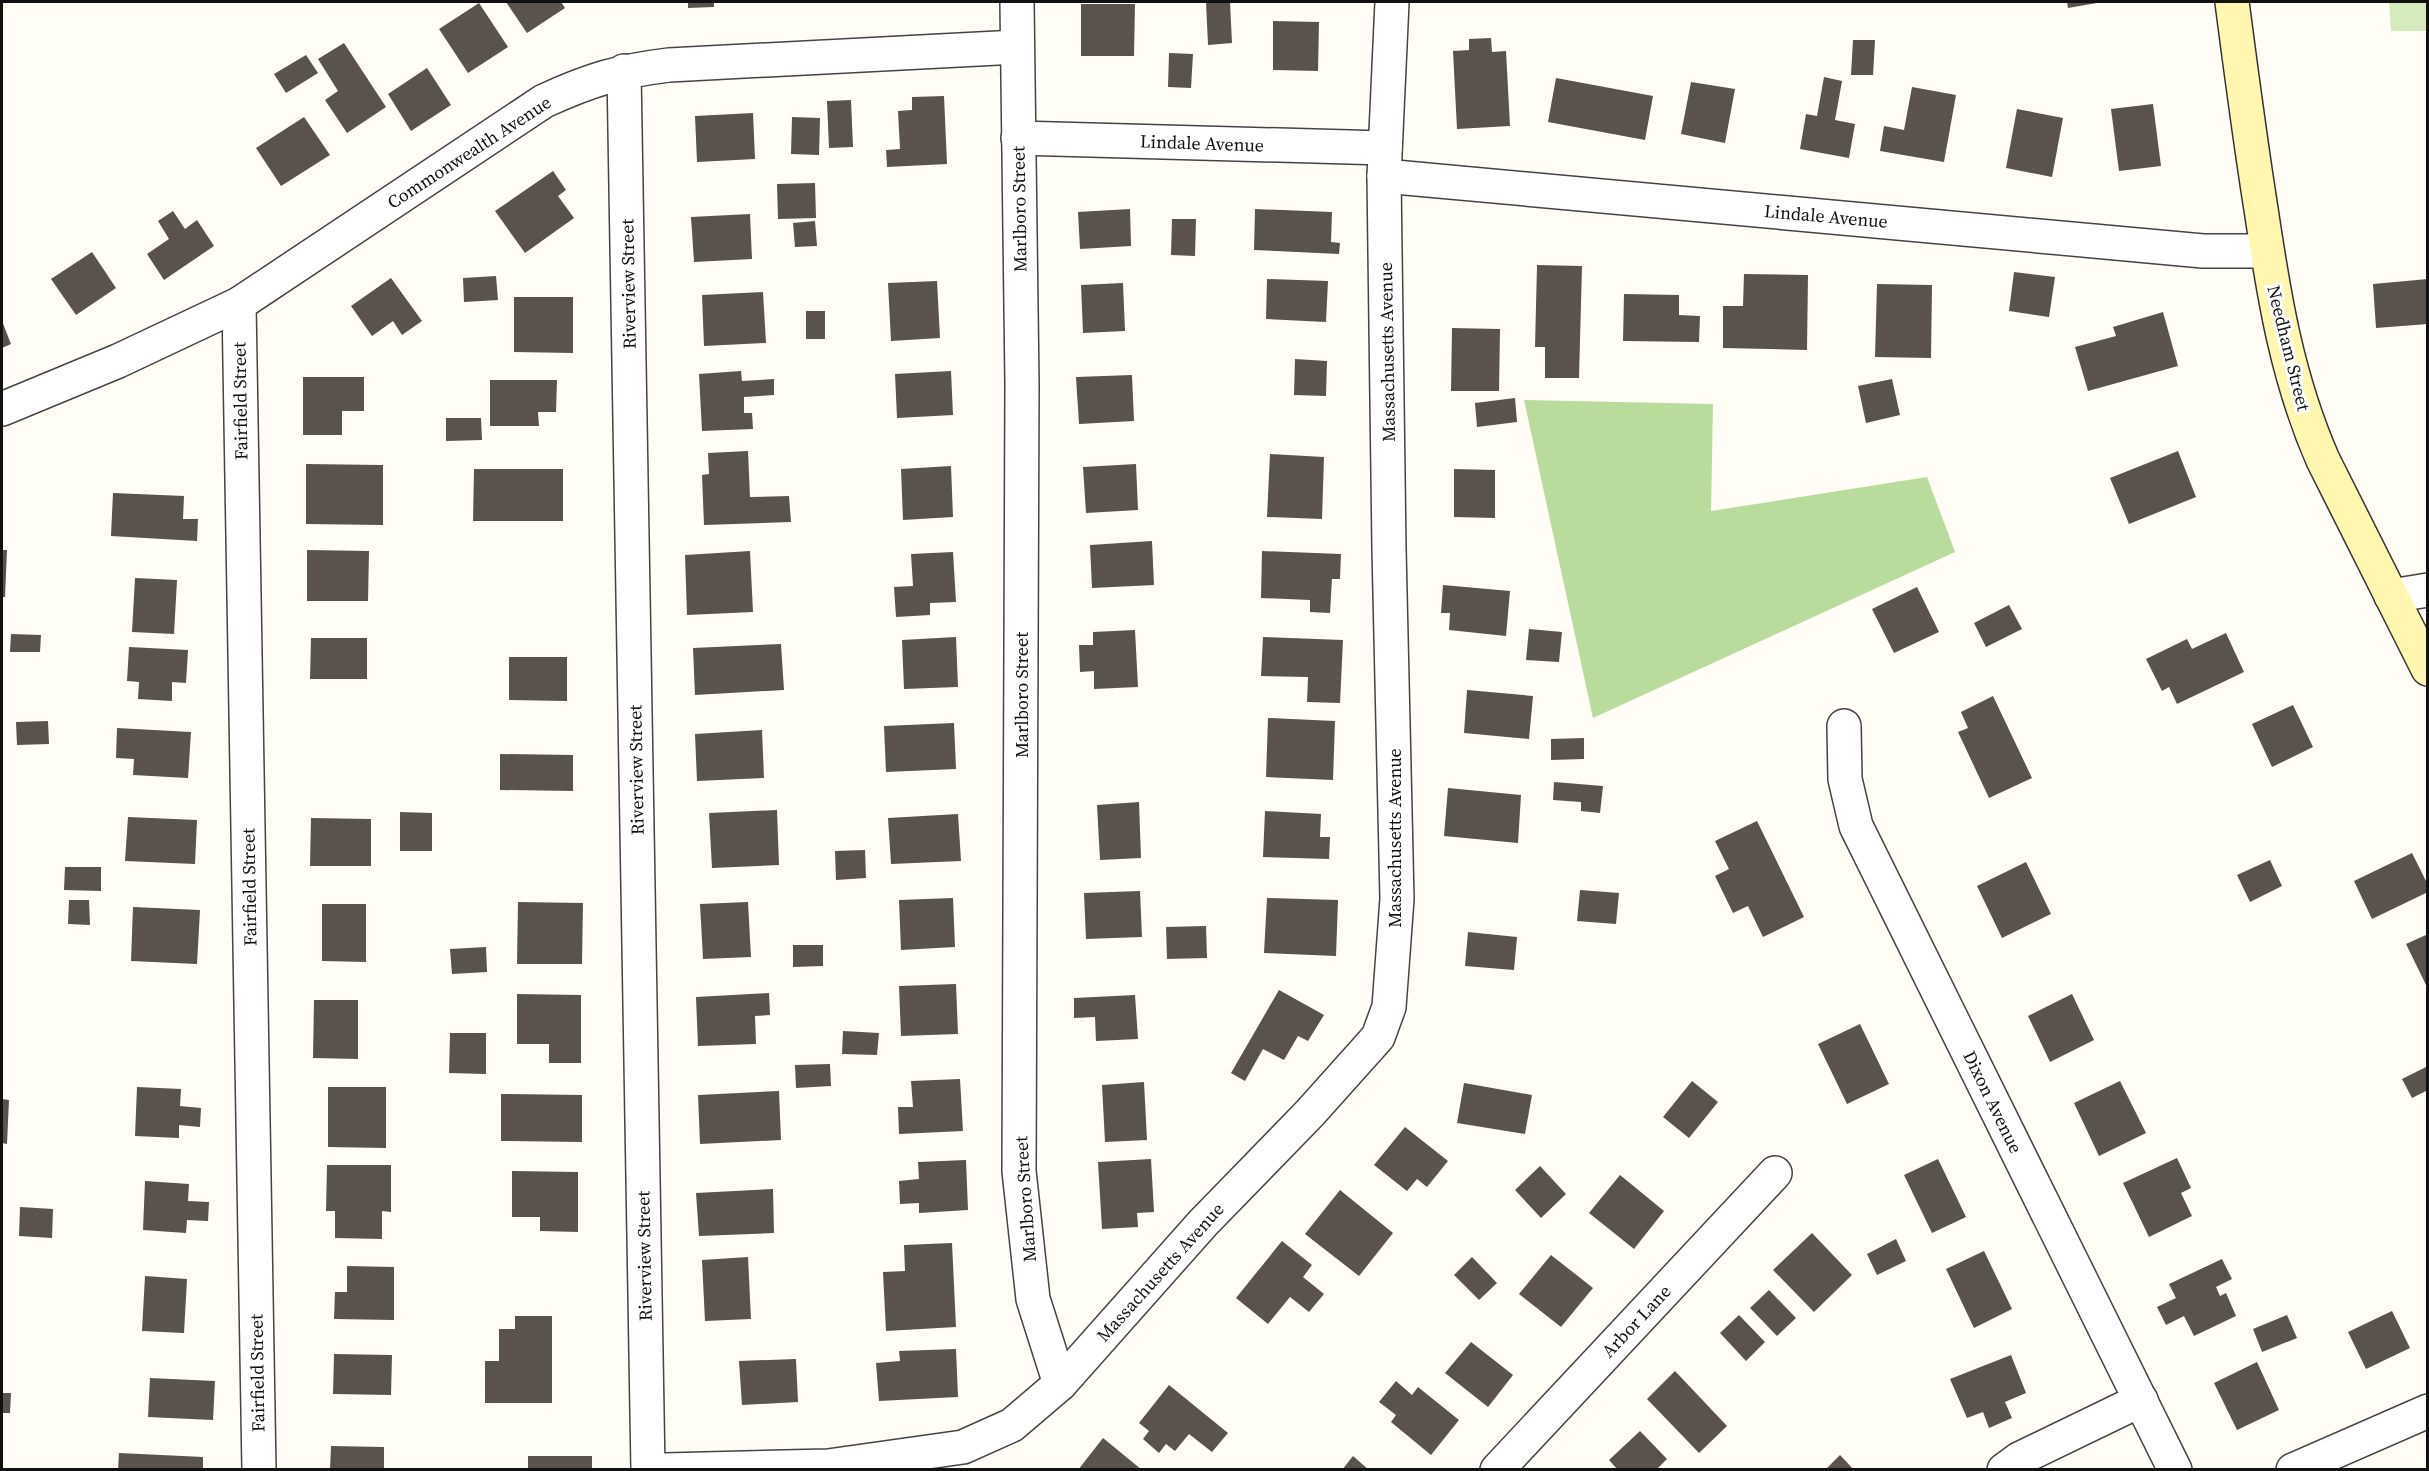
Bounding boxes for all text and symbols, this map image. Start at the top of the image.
street label: Commonwealth Avenue [382,90,556,214]
street label: Lindale Avenue [1140,128,1264,158]
street label: Marlboro Street [1005,146,1033,272]
street label: Lindale Avenue [1763,198,1889,234]
street label: Riverview Street [614,218,642,349]
street label: Massachusetts Avenue [1373,262,1401,442]
street label: Needham Street [2261,283,2317,413]
street label: Fairfield Street [226,342,254,460]
street label: Marlboro Street [1009,632,1034,758]
street label: Riverview Street [622,704,650,835]
street label: Massachusetts Avenue [1382,748,1407,928]
street label: Fairfield Street [235,828,263,946]
street label: Dixon Avenue [1957,1046,2029,1158]
street label: Marlboro Street [1008,1135,1042,1263]
street label: Riverview Street [630,1190,658,1321]
street label: Massachusetts Avenue [1091,1197,1229,1347]
street label: Arbor Lane [1596,1279,1676,1363]
street label: Fairfield Street [243,1314,271,1432]

